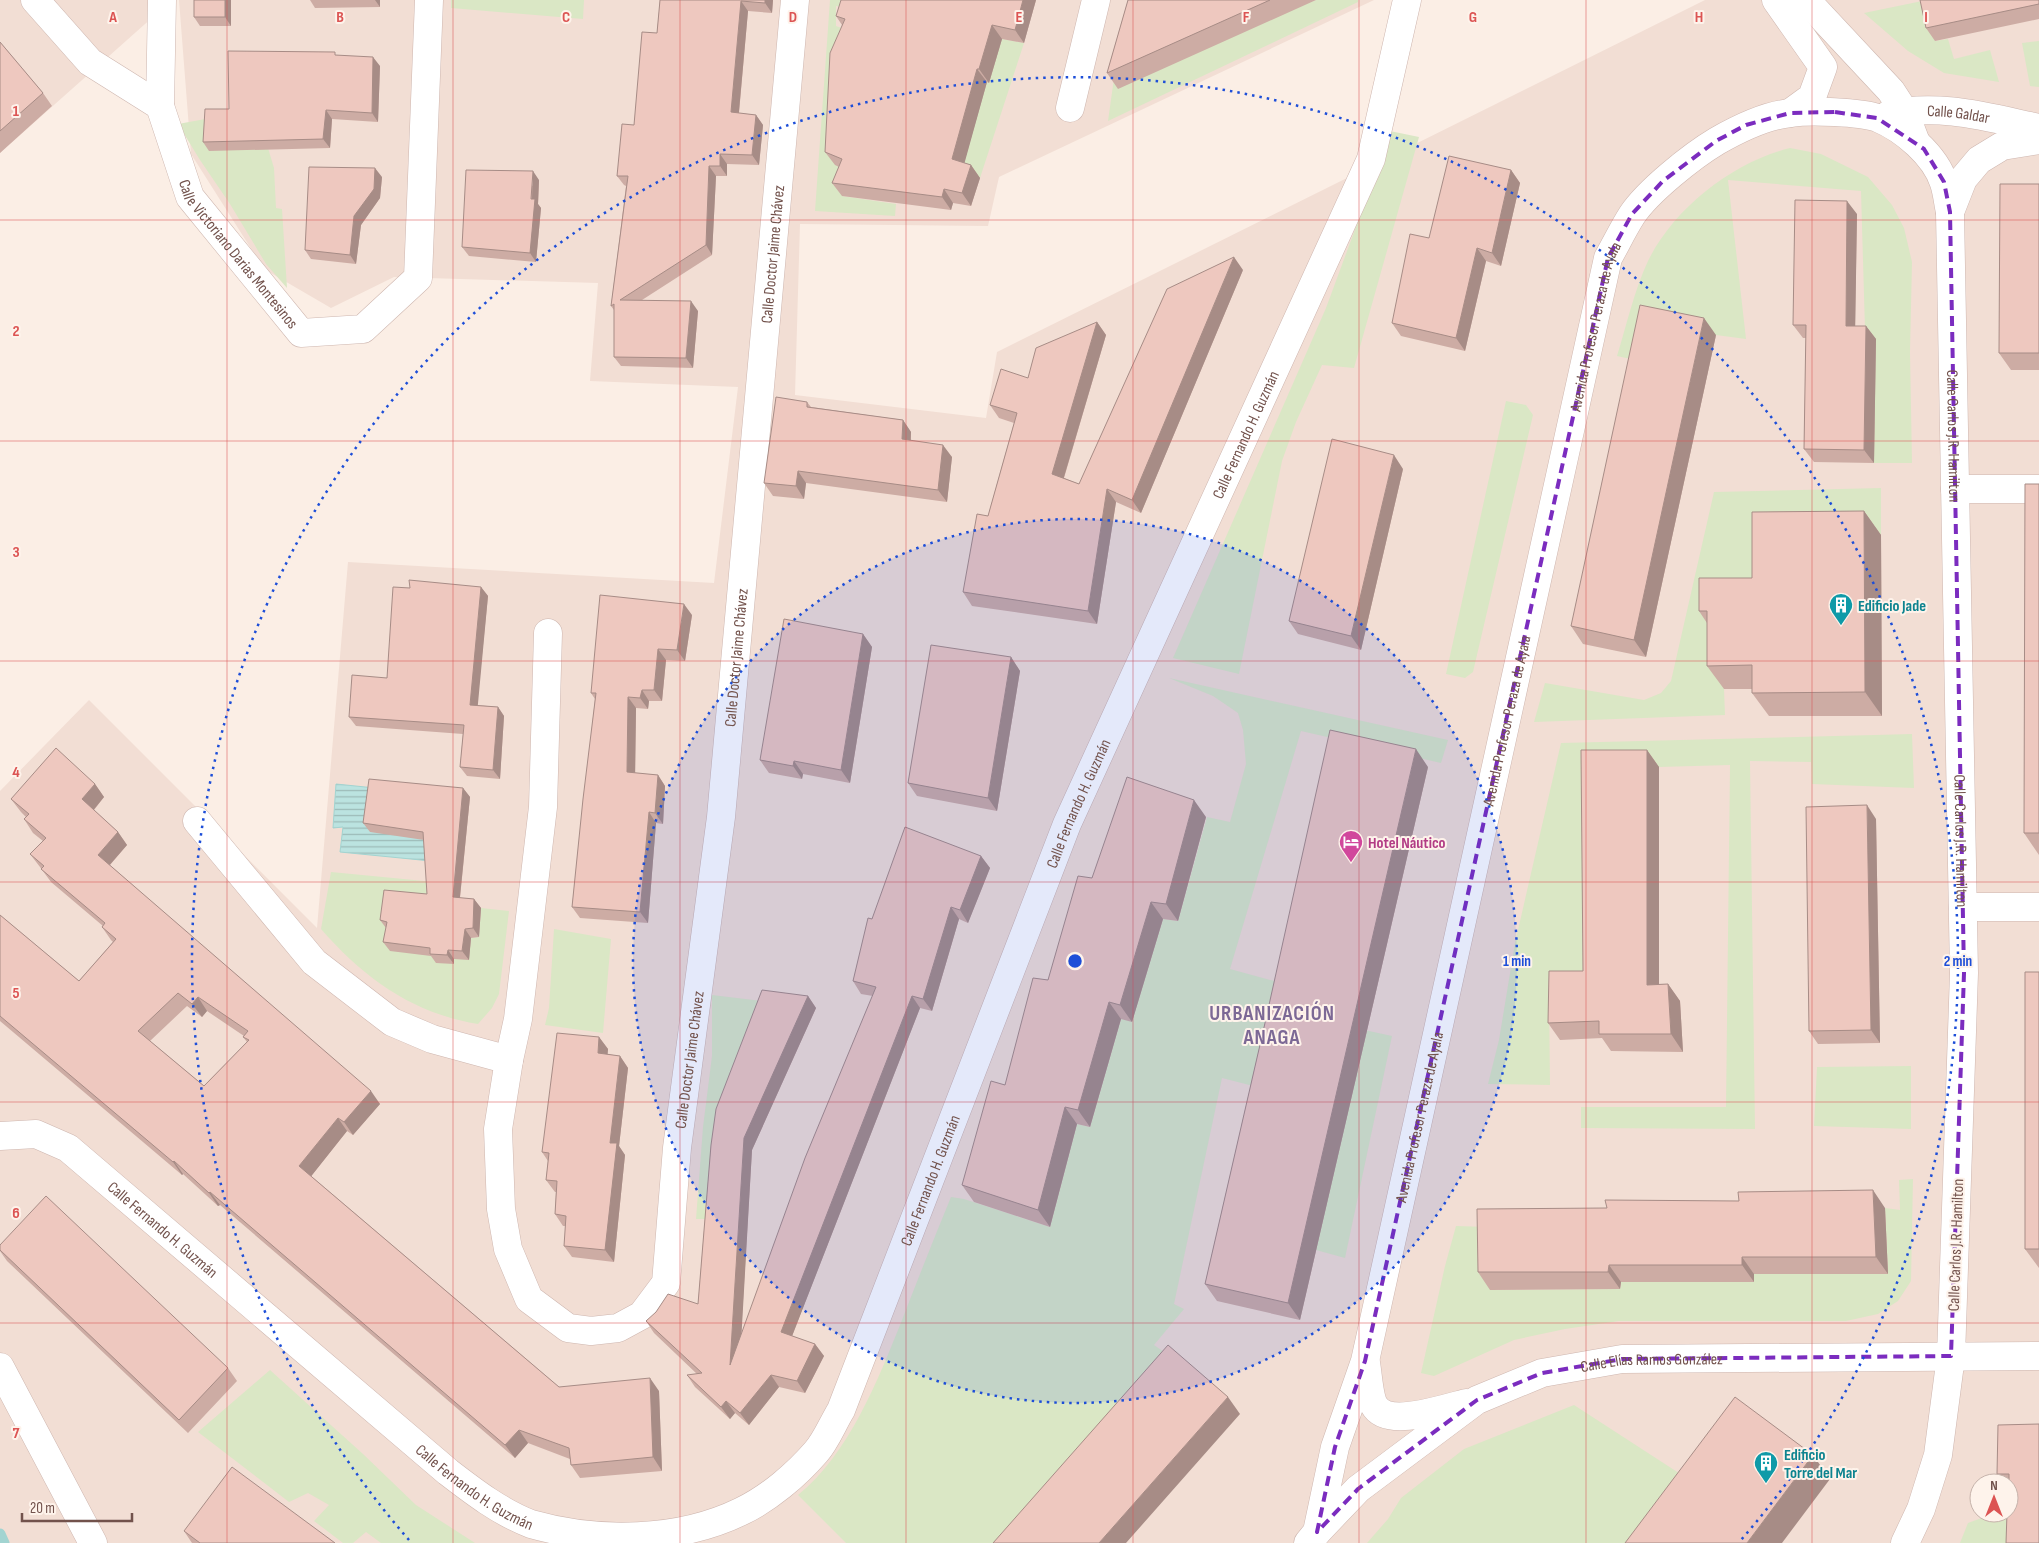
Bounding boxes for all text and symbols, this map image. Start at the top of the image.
text: A [108,8,117,27]
text: B [336,8,344,27]
text: C [562,8,570,27]
text: D [789,8,797,27]
text: E [1016,8,1023,27]
text: F [1243,8,1250,27]
text: G [1469,8,1477,27]
text: H [1695,8,1703,27]
text: I [1924,8,1928,27]
text: 1 [13,102,20,121]
street label: Calle Galdar [1927,102,1992,128]
street label: Calle Victoriano Darias Montesinos [174,177,302,333]
street label: Calle Doctor Jaime Chávez [758,184,789,324]
street label: Avenida Profesor Peraza de Ayala [1566,239,1626,414]
text: 2 [12,322,20,341]
street label: Calle Fernando H. Guzmán [1209,368,1284,502]
street label: Calle Carlos J.R. Hamilton [1942,369,1963,502]
text: 3 [12,543,20,562]
street label: Calle Doctor Jaime Chávez [721,588,753,728]
building icon: Edificio Jade [1828,592,1854,626]
place label: Edificio Jade [1858,597,1926,616]
street label: Avenida Profesor Peraza de Ayala [1479,634,1536,809]
street label: Calle Fernando H. Guzmán [1043,736,1116,871]
text: 4 [12,763,20,782]
street label: Calle Carlos J.R. Hamilton [1949,774,1971,907]
hotel icon: Hotel Náutico [1338,829,1364,863]
place label: Hotel Náutico [1368,834,1446,853]
centre of rings [1066,952,1084,970]
text: 1 min [1503,952,1531,971]
text: 2 min [1944,952,1972,971]
text: 5 [12,984,20,1003]
street label: Calle Doctor Jaime Chávez [672,990,709,1130]
district label: URBANIZACIÓN ANAGA [1209,1001,1335,1050]
street label: Avenida Profesor Peraza de Ayala [1392,1030,1448,1205]
street label: Calle Fernando H. Guzmán [897,1113,965,1249]
street label: Calle Fernando H. Guzmán [103,1178,221,1283]
street label: Calle Carlos J.R. Hamilton [1945,1179,1968,1312]
text: 6 [12,1204,20,1223]
street label: Calle Elías Ramos González [1579,1350,1723,1377]
text: 7 [13,1424,20,1443]
street label: Calle Fernando H. Guzmán [411,1441,536,1535]
place label: Edificio Torre del Mar [1784,1446,1857,1483]
building icon: Edificio Torre del Mar [1753,1450,1779,1484]
north arrow [1969,1473,2019,1523]
text: N [1990,1477,1998,1494]
scale bar [22,1490,132,1522]
text: 20 m [30,1499,55,1518]

